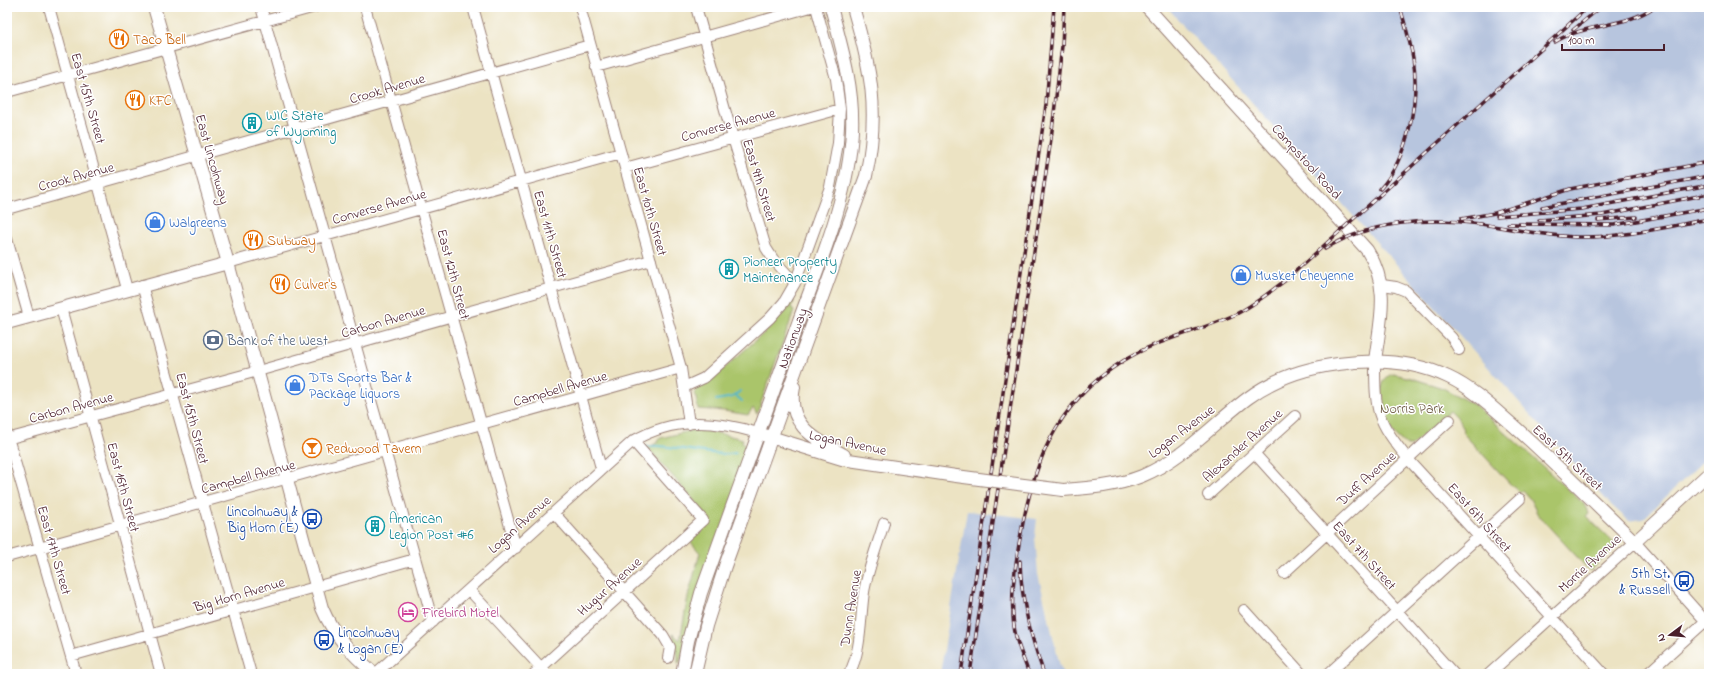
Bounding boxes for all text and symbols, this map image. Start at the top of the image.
scale bar [1562,26,1664,52]
restaurant icon: Taco Bell [108,28,130,50]
place label: Taco Bell [133,30,186,51]
text: 100 m [1568,32,1595,50]
street label: East 15th Street [65,50,111,147]
street label: Crook Avenue [347,68,428,110]
restaurant icon: KFC [124,89,146,111]
place label: KFC [149,91,172,112]
street label: Converse Avenue [679,103,779,148]
place label: WIC State of Wyoming [266,106,336,144]
street label: East Lincolnway [188,112,235,207]
building icon: WIC State of Wyoming [241,112,263,134]
street label: Campstool Road [1266,119,1346,205]
street label: East 9th Street [736,136,781,225]
street label: Crook Avenue [36,157,117,198]
street label: East 10th Street [627,164,672,259]
street label: Converse Avenue [330,184,430,231]
street label: East 11th Street [527,188,572,281]
shop icon: Walgreens [144,211,166,233]
place label: Walgreens [169,213,227,235]
street label: East 12th Street [430,227,475,322]
restaurant icon: Subway [242,229,264,251]
place label: Subway [267,231,316,253]
place label: Pioneer Property Maintenance [743,252,837,289]
building icon: Pioneer Property Maintenance [718,258,740,280]
shop icon: Musket Cheyenne [1230,264,1252,286]
place label: Musket Cheyenne [1255,266,1355,288]
restaurant icon: Culver's [269,273,291,295]
place label: Culver's [294,275,337,296]
street label: Carbon Avenue [339,300,429,344]
street label: Nationway [773,305,815,372]
bank icon: Bank of the West [202,329,224,351]
place label: Bank of the West [226,331,328,352]
street label: Campbell Avenue [511,366,611,413]
place label: DTs Sports Bar & Package Liquors [308,368,413,406]
street label: East 15th Street [169,370,214,467]
shop icon: DTs Sports Bar & Package Liquors [284,374,306,396]
street label: Carbon Avenue [27,387,117,430]
park label: Norris Park [1380,399,1445,420]
street label: Logan Avenue [1144,400,1221,465]
street label: Alexander Avenue [1198,404,1288,488]
street label: East 5th Street [1527,420,1607,497]
street label: Logan Avenue [807,425,889,463]
bar icon: Redwood Tavern [301,437,323,459]
place label: Redwood Tavern [326,439,422,460]
street label: East 16th Street [100,440,145,535]
street label: Duff Avenue [1332,446,1402,512]
street label: Campbell Avenue [199,455,299,500]
street label: East 6th Street [1442,478,1516,558]
street label: Logan Avenue [484,491,557,560]
place label: Lincolnway & Big Horn (E) [227,502,299,540]
street label: East 17th Street [31,503,76,598]
bus stop icon: Lincolnway & Big Horn (E) [301,508,323,530]
place label: American Legion Post #6 [389,509,474,547]
building icon: American Legion Post #6 [364,515,386,537]
street label: East 7th Street [1327,517,1401,596]
street label: Morrie Avenue [1554,530,1627,598]
street label: Hugur Avenue [573,552,648,622]
place label: 5th St. & Russell [1619,564,1670,601]
street label: Dunn Avenue [835,568,868,649]
bus stop icon: 5th St. & Russell [1673,570,1695,592]
street label: Big Horn Avenue [190,572,288,620]
hotel icon: Firebird Motel [397,601,419,623]
place label: Firebird Motel [421,603,499,624]
north arrow [1650,615,1690,655]
place label: Lincolnway & Logan (E) [338,623,403,661]
bus stop icon: Lincolnway & Logan (E) [313,629,335,651]
text: N [1653,632,1670,643]

